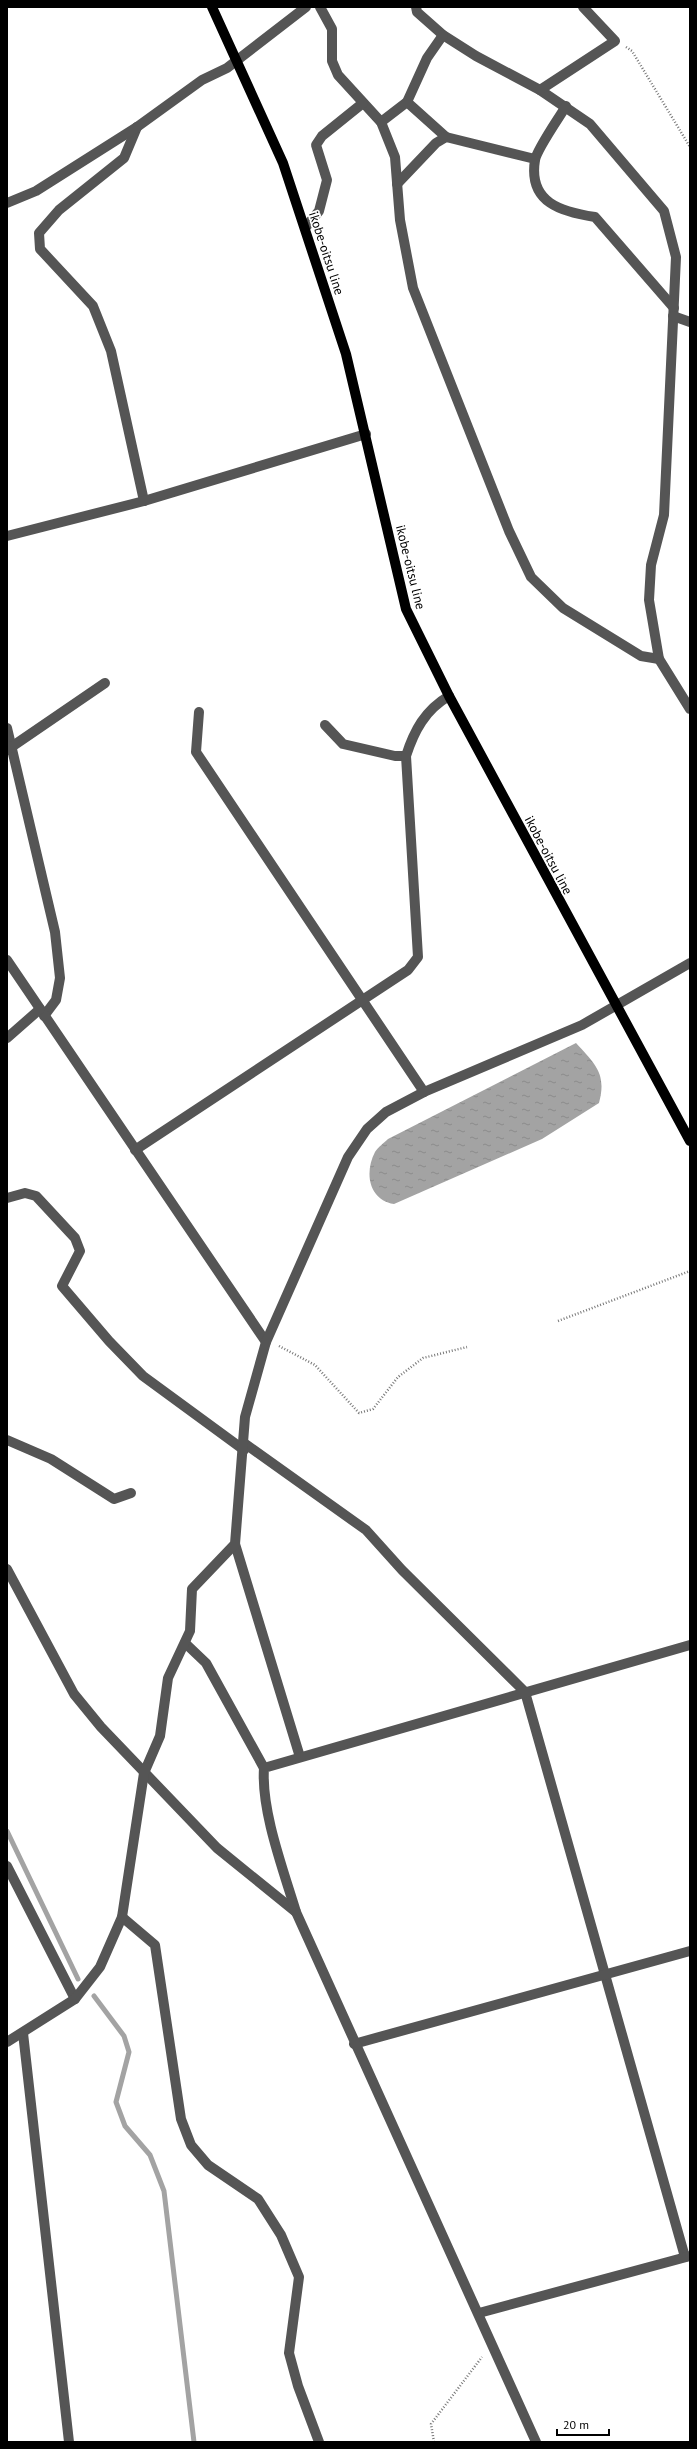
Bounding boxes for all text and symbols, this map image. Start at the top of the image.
street label: ikobe-oitsu line [305,209,348,297]
street label: ikobe-oitsu line [392,523,429,611]
street label: ikobe-oitsu line [521,813,576,897]
scale bar [557,2411,609,2437]
text: 20 m [563,2417,589,2432]

